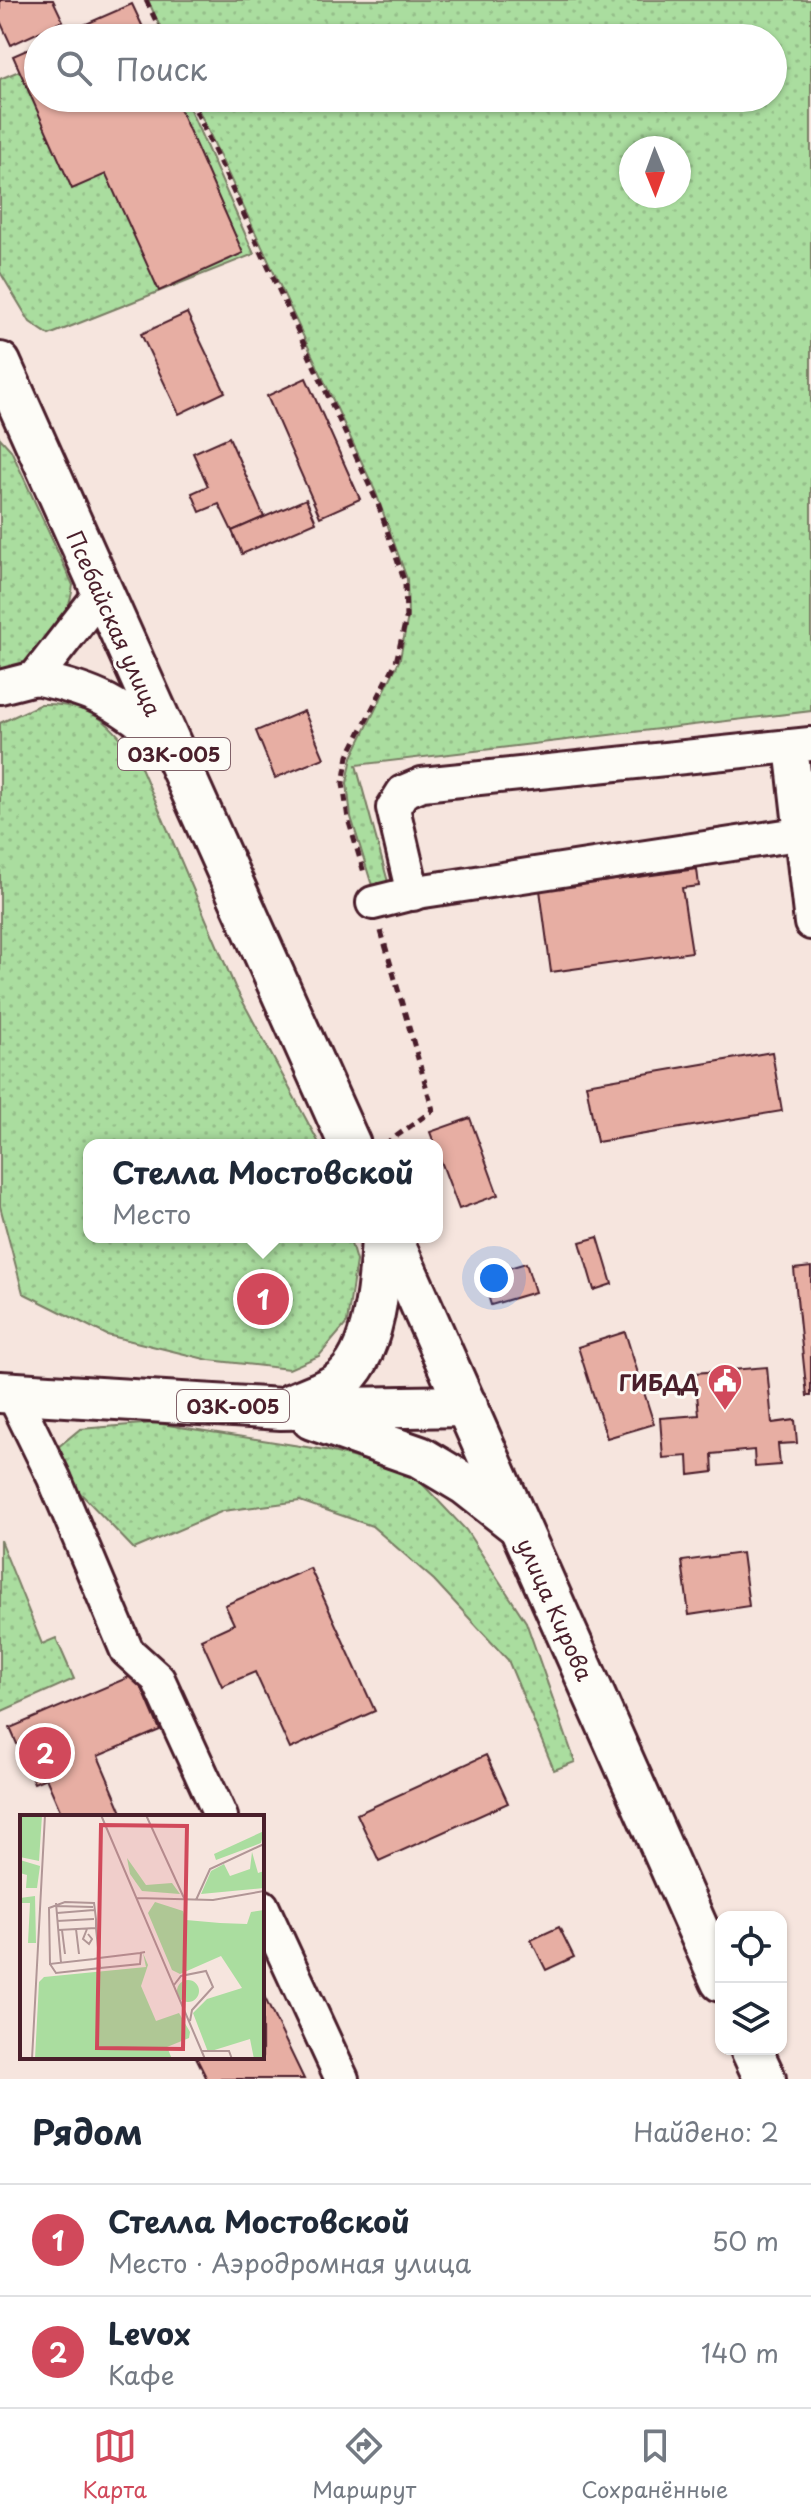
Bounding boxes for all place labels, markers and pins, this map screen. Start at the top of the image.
pin: 1 [237,1269,289,1329]
public building icon: ГИБДД [706,1362,744,1412]
place label: ГИБДД [619,1365,699,1398]
pin: 2 [19,1723,71,1783]

